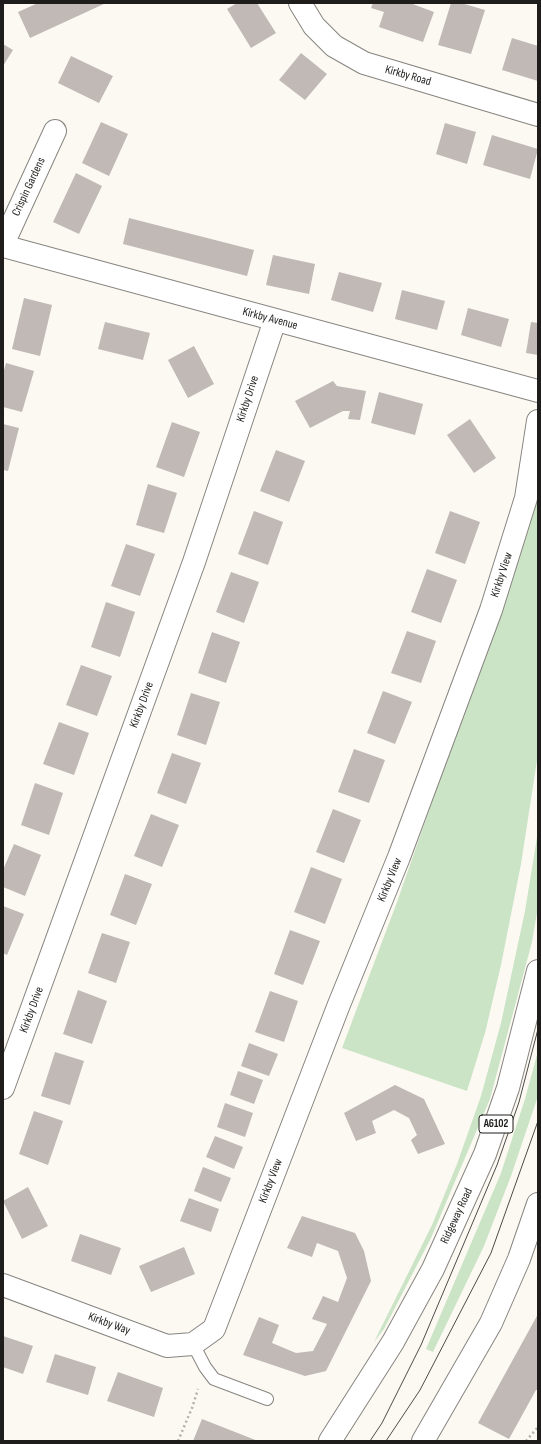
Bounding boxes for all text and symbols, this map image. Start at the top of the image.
street label: Kirkby Road [383,63,433,89]
street label: Crispin Gardens [9,155,49,219]
street label: Kirkby Avenue [241,305,299,333]
street label: Kirkby Drive [234,374,262,424]
street label: Kirkby View [488,551,516,599]
street label: Kirkby Drive [127,680,157,730]
street label: Kirkby View [375,856,405,904]
street label: Kirkby Drive [17,985,47,1035]
road number: A6102 [479,1115,513,1133]
street label: Kirkby View [256,1157,286,1205]
street label: Ridgeway Road [438,1186,476,1246]
street label: Kirkby Way [86,1310,132,1338]

